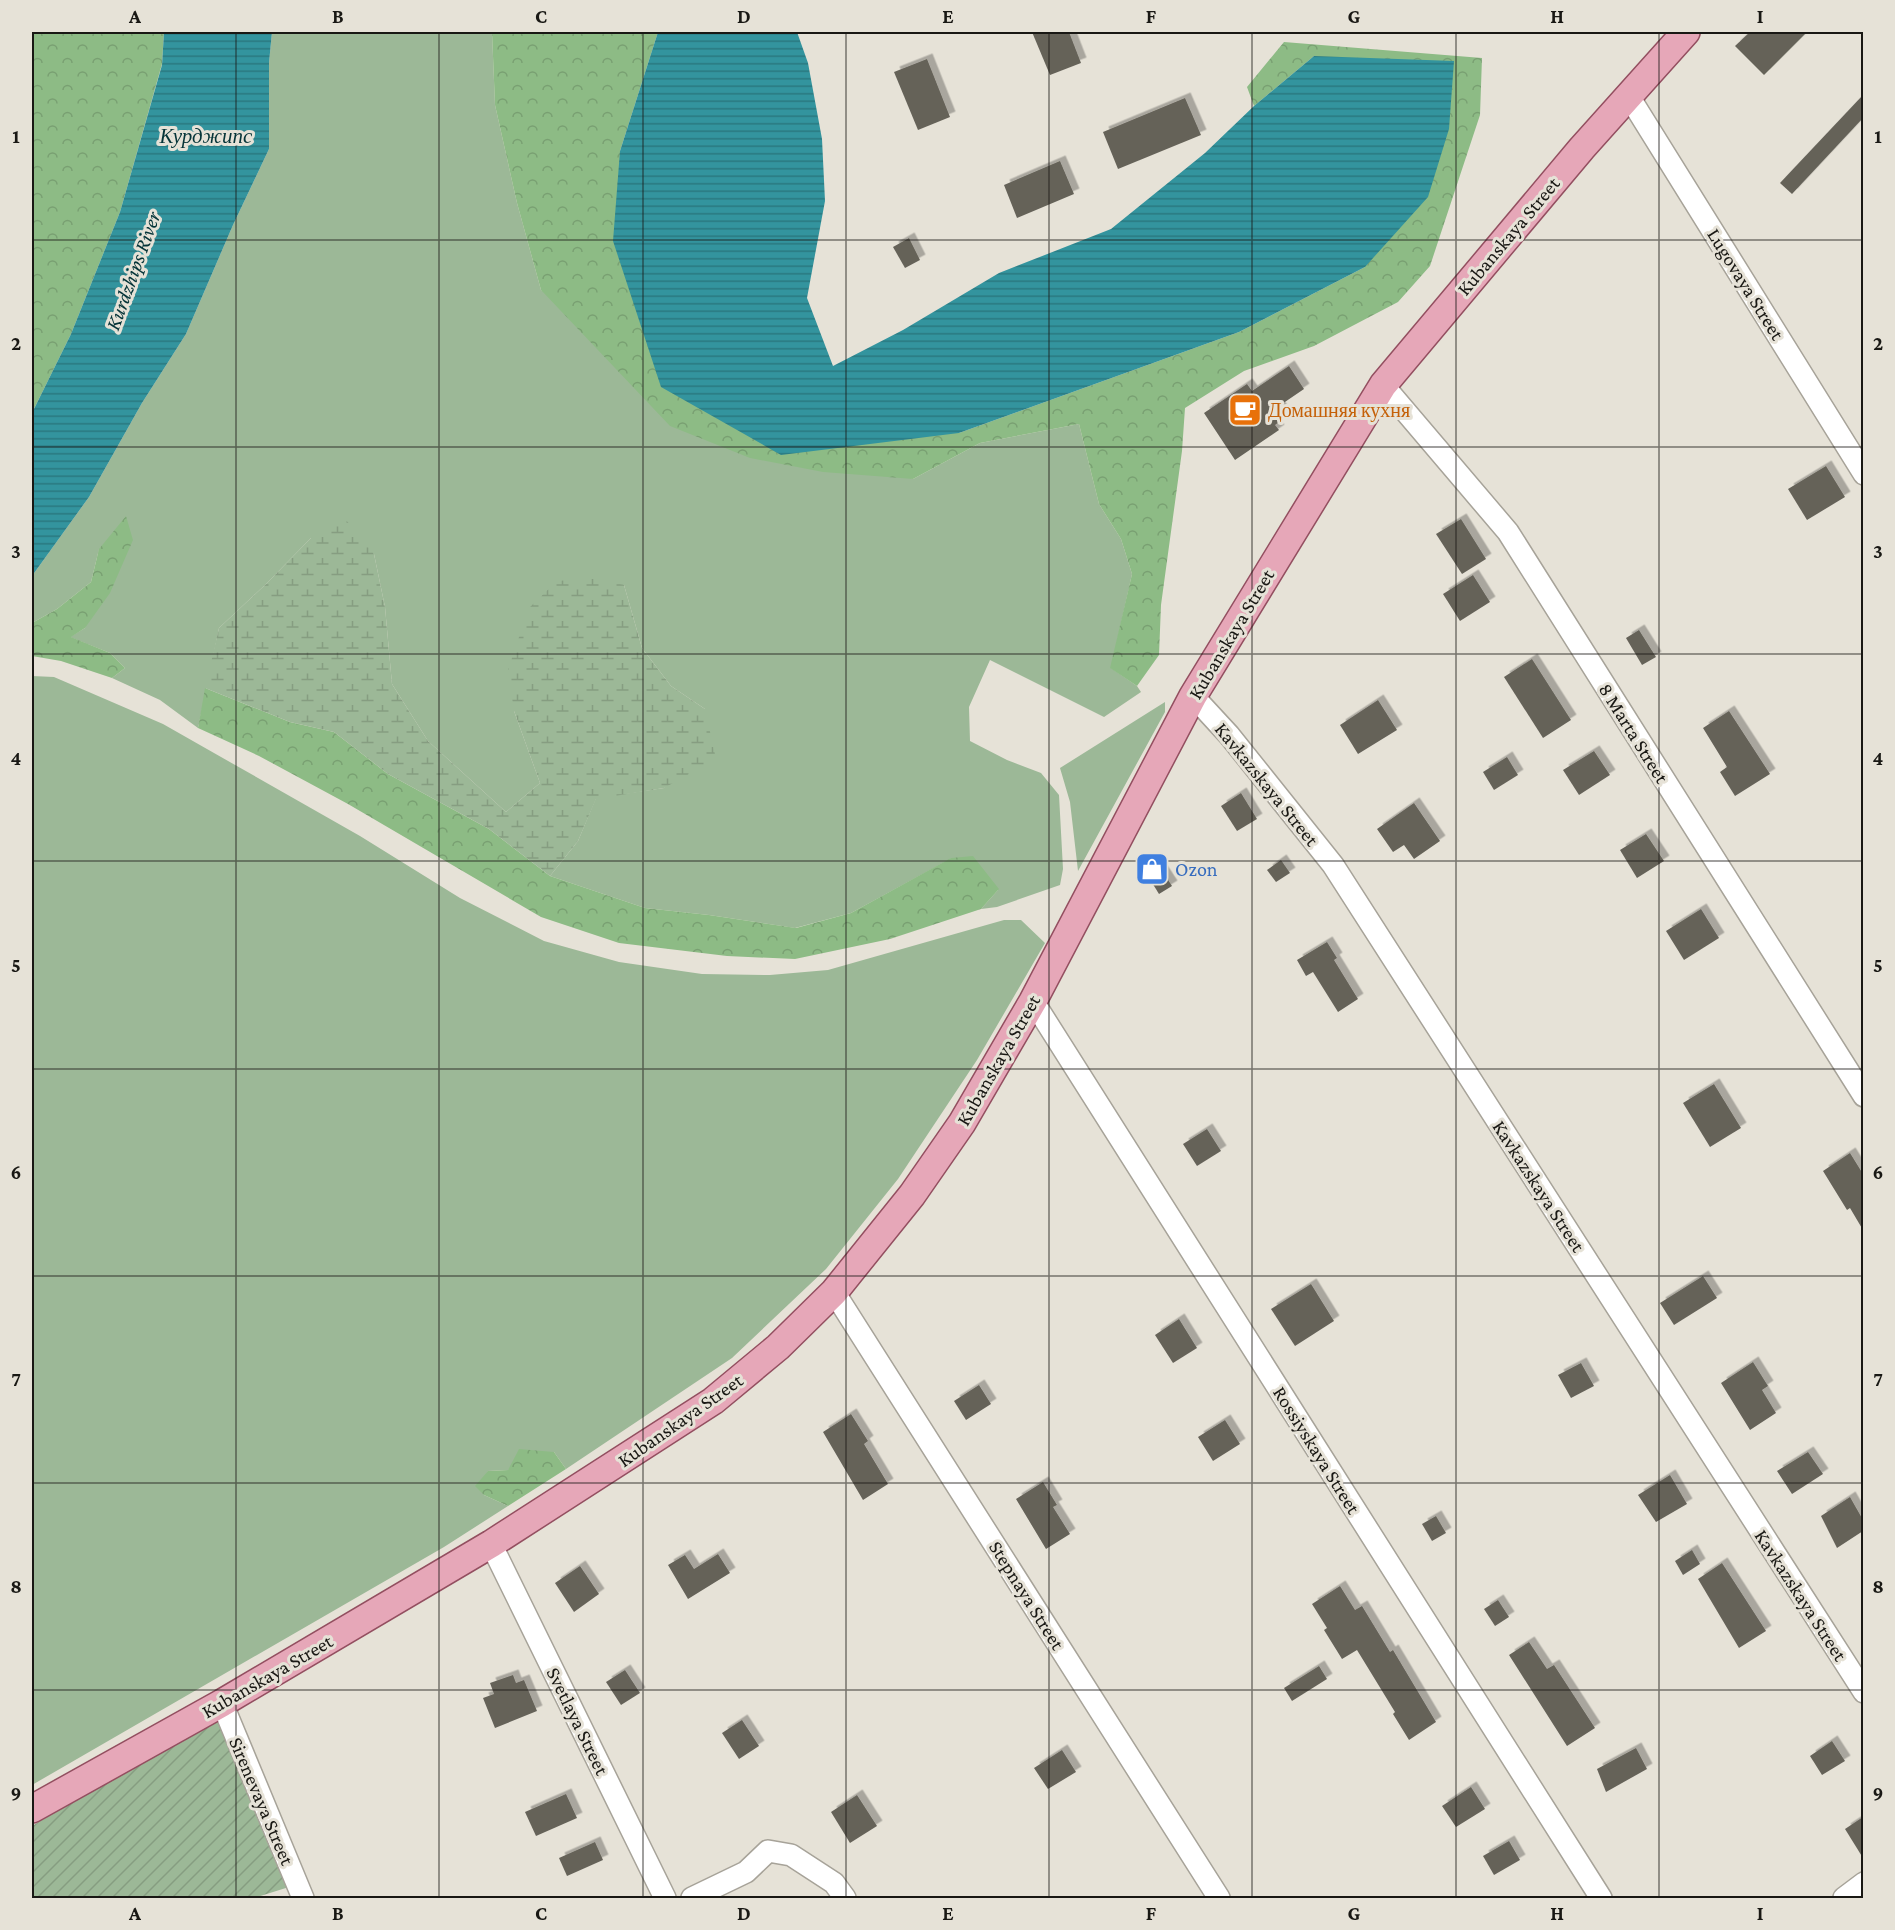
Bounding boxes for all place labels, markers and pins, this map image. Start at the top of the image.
cafe icon: Домашняя кухня [1227,392,1263,428]
place label: Домашняя кухня [1268,399,1410,422]
shop icon: Ozon [1134,851,1170,887]
place label: Ozon [1175,858,1218,880]

